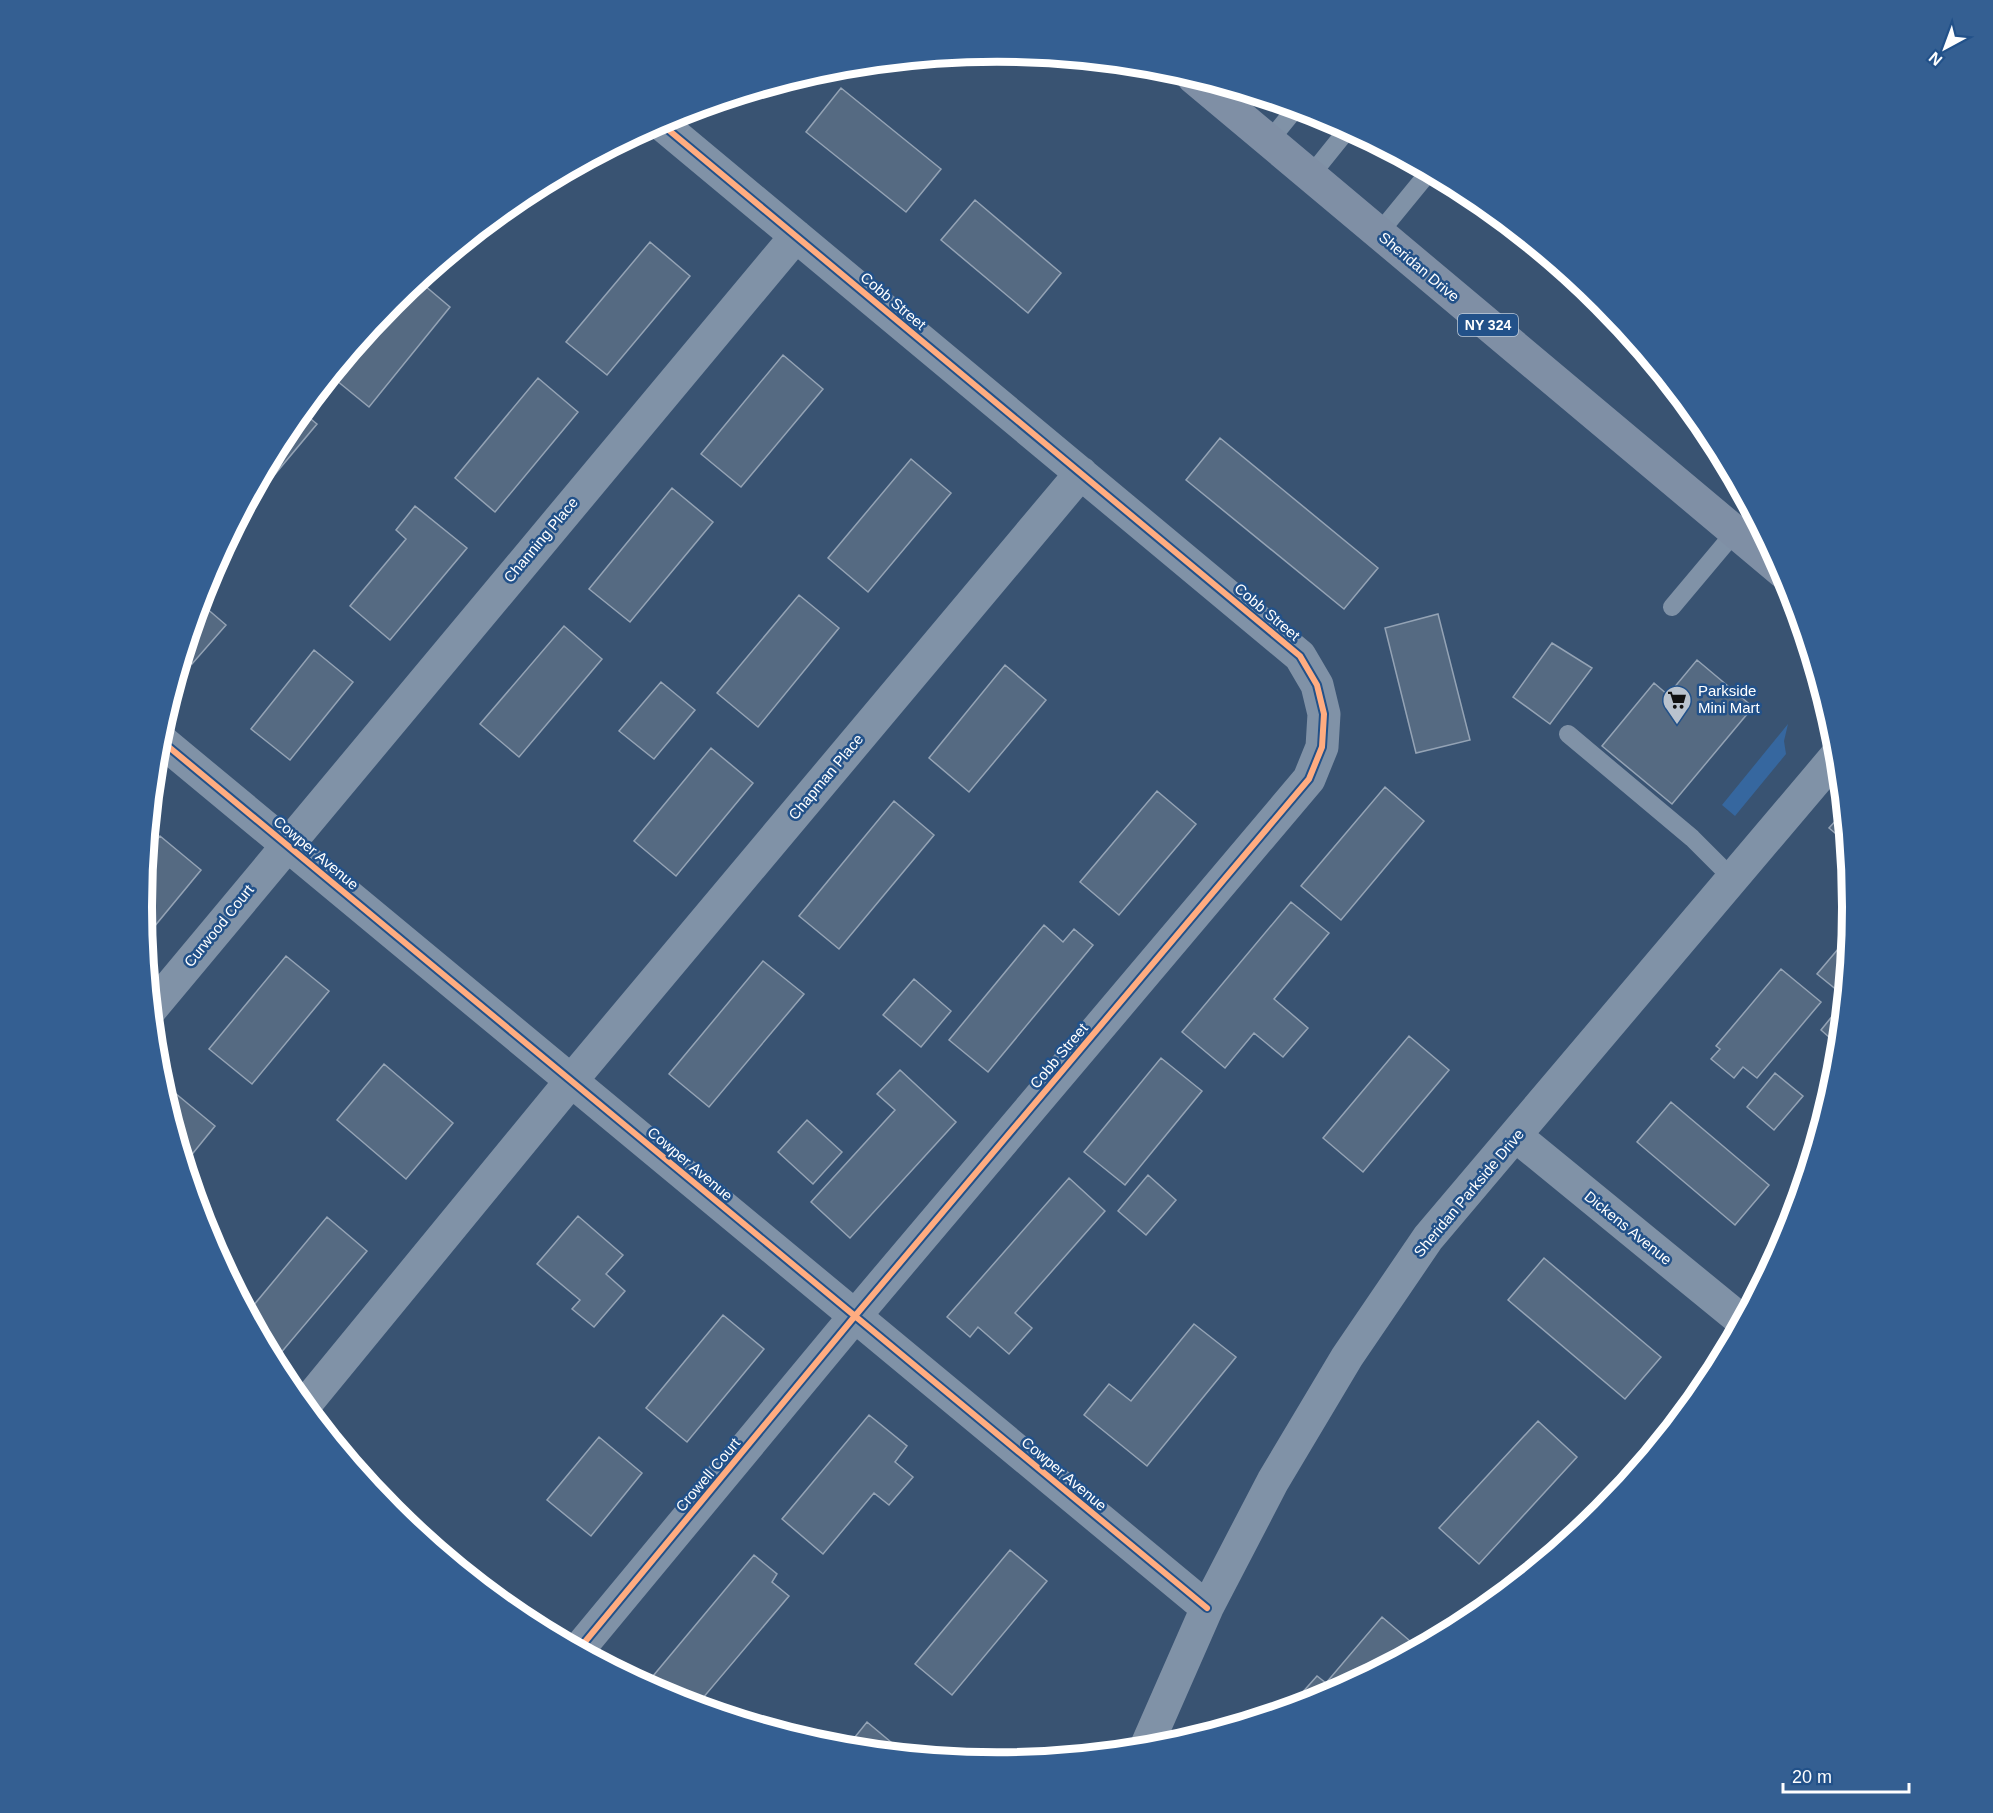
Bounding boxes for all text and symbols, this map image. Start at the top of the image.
north arrow [1915,18,1975,78]
text: N [1926,49,1945,69]
street label: Sheridan Drive [1376,228,1463,305]
street label: Cobb Street [857,268,930,333]
road number: NY 324 [1458,314,1518,336]
street label: Channing Place [500,494,581,586]
street label: Cobb Street [1231,579,1304,644]
place label: Parkside Mini Mart [1698,682,1761,716]
supermarket icon: Parkside Mini Mart [1661,684,1693,726]
street label: Chapman Place [785,730,866,823]
street label: Cowper Avenue [270,812,362,893]
street label: Curwood Court [180,880,257,970]
street label: Cobb Street [1026,1019,1091,1092]
street label: Cowper Avenue [644,1123,736,1204]
street label: Sheridan Parkside Drive [1410,1125,1527,1260]
street label: Dickens Avenue [1581,1187,1675,1268]
street label: Cowper Avenue [1018,1433,1110,1514]
street label: Crowell Court [672,1434,744,1515]
scale bar [1783,1756,1909,1794]
text: 20 m [1792,1767,1832,1787]

